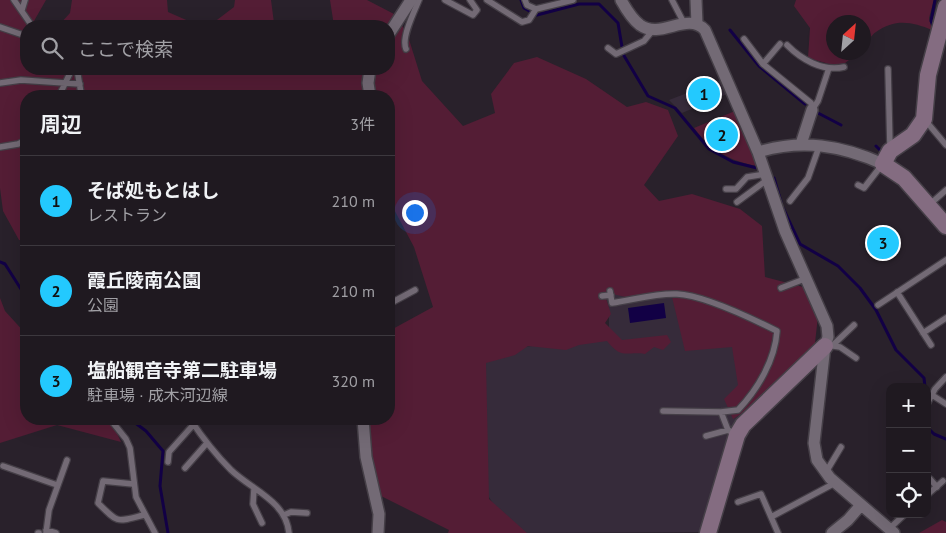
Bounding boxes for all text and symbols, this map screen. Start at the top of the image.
north arrow [826,15,871,60]
search box [20,20,395,75]
icon: search [38,34,66,62]
text: ここで検索 [78,37,173,61]
pin: 1 [688,75,720,113]
text: 周辺 [40,111,82,138]
text: 3件 [350,114,375,134]
pin: 2 [706,116,738,154]
text: そば処もとはし [87,178,220,202]
text: 1 [51,191,61,211]
text: 210 m [332,191,375,211]
your location [402,200,428,226]
text: レストラン [87,205,167,225]
pin: 3 [867,224,899,262]
text: 霞丘陵南公園 [87,268,201,292]
text: 2 [51,281,61,301]
text: 210 m [332,281,375,301]
text: 公園 [87,295,119,315]
text: 塩船観音寺第二駐車場 [87,358,277,382]
text: 3 [51,371,61,391]
text: 320 m [332,371,375,391]
map controls [886,383,931,518]
button: + [886,383,931,428]
text: 駐車場 · 成木河辺線 [87,385,228,405]
button: − [886,428,931,473]
button: locate [886,473,931,518]

